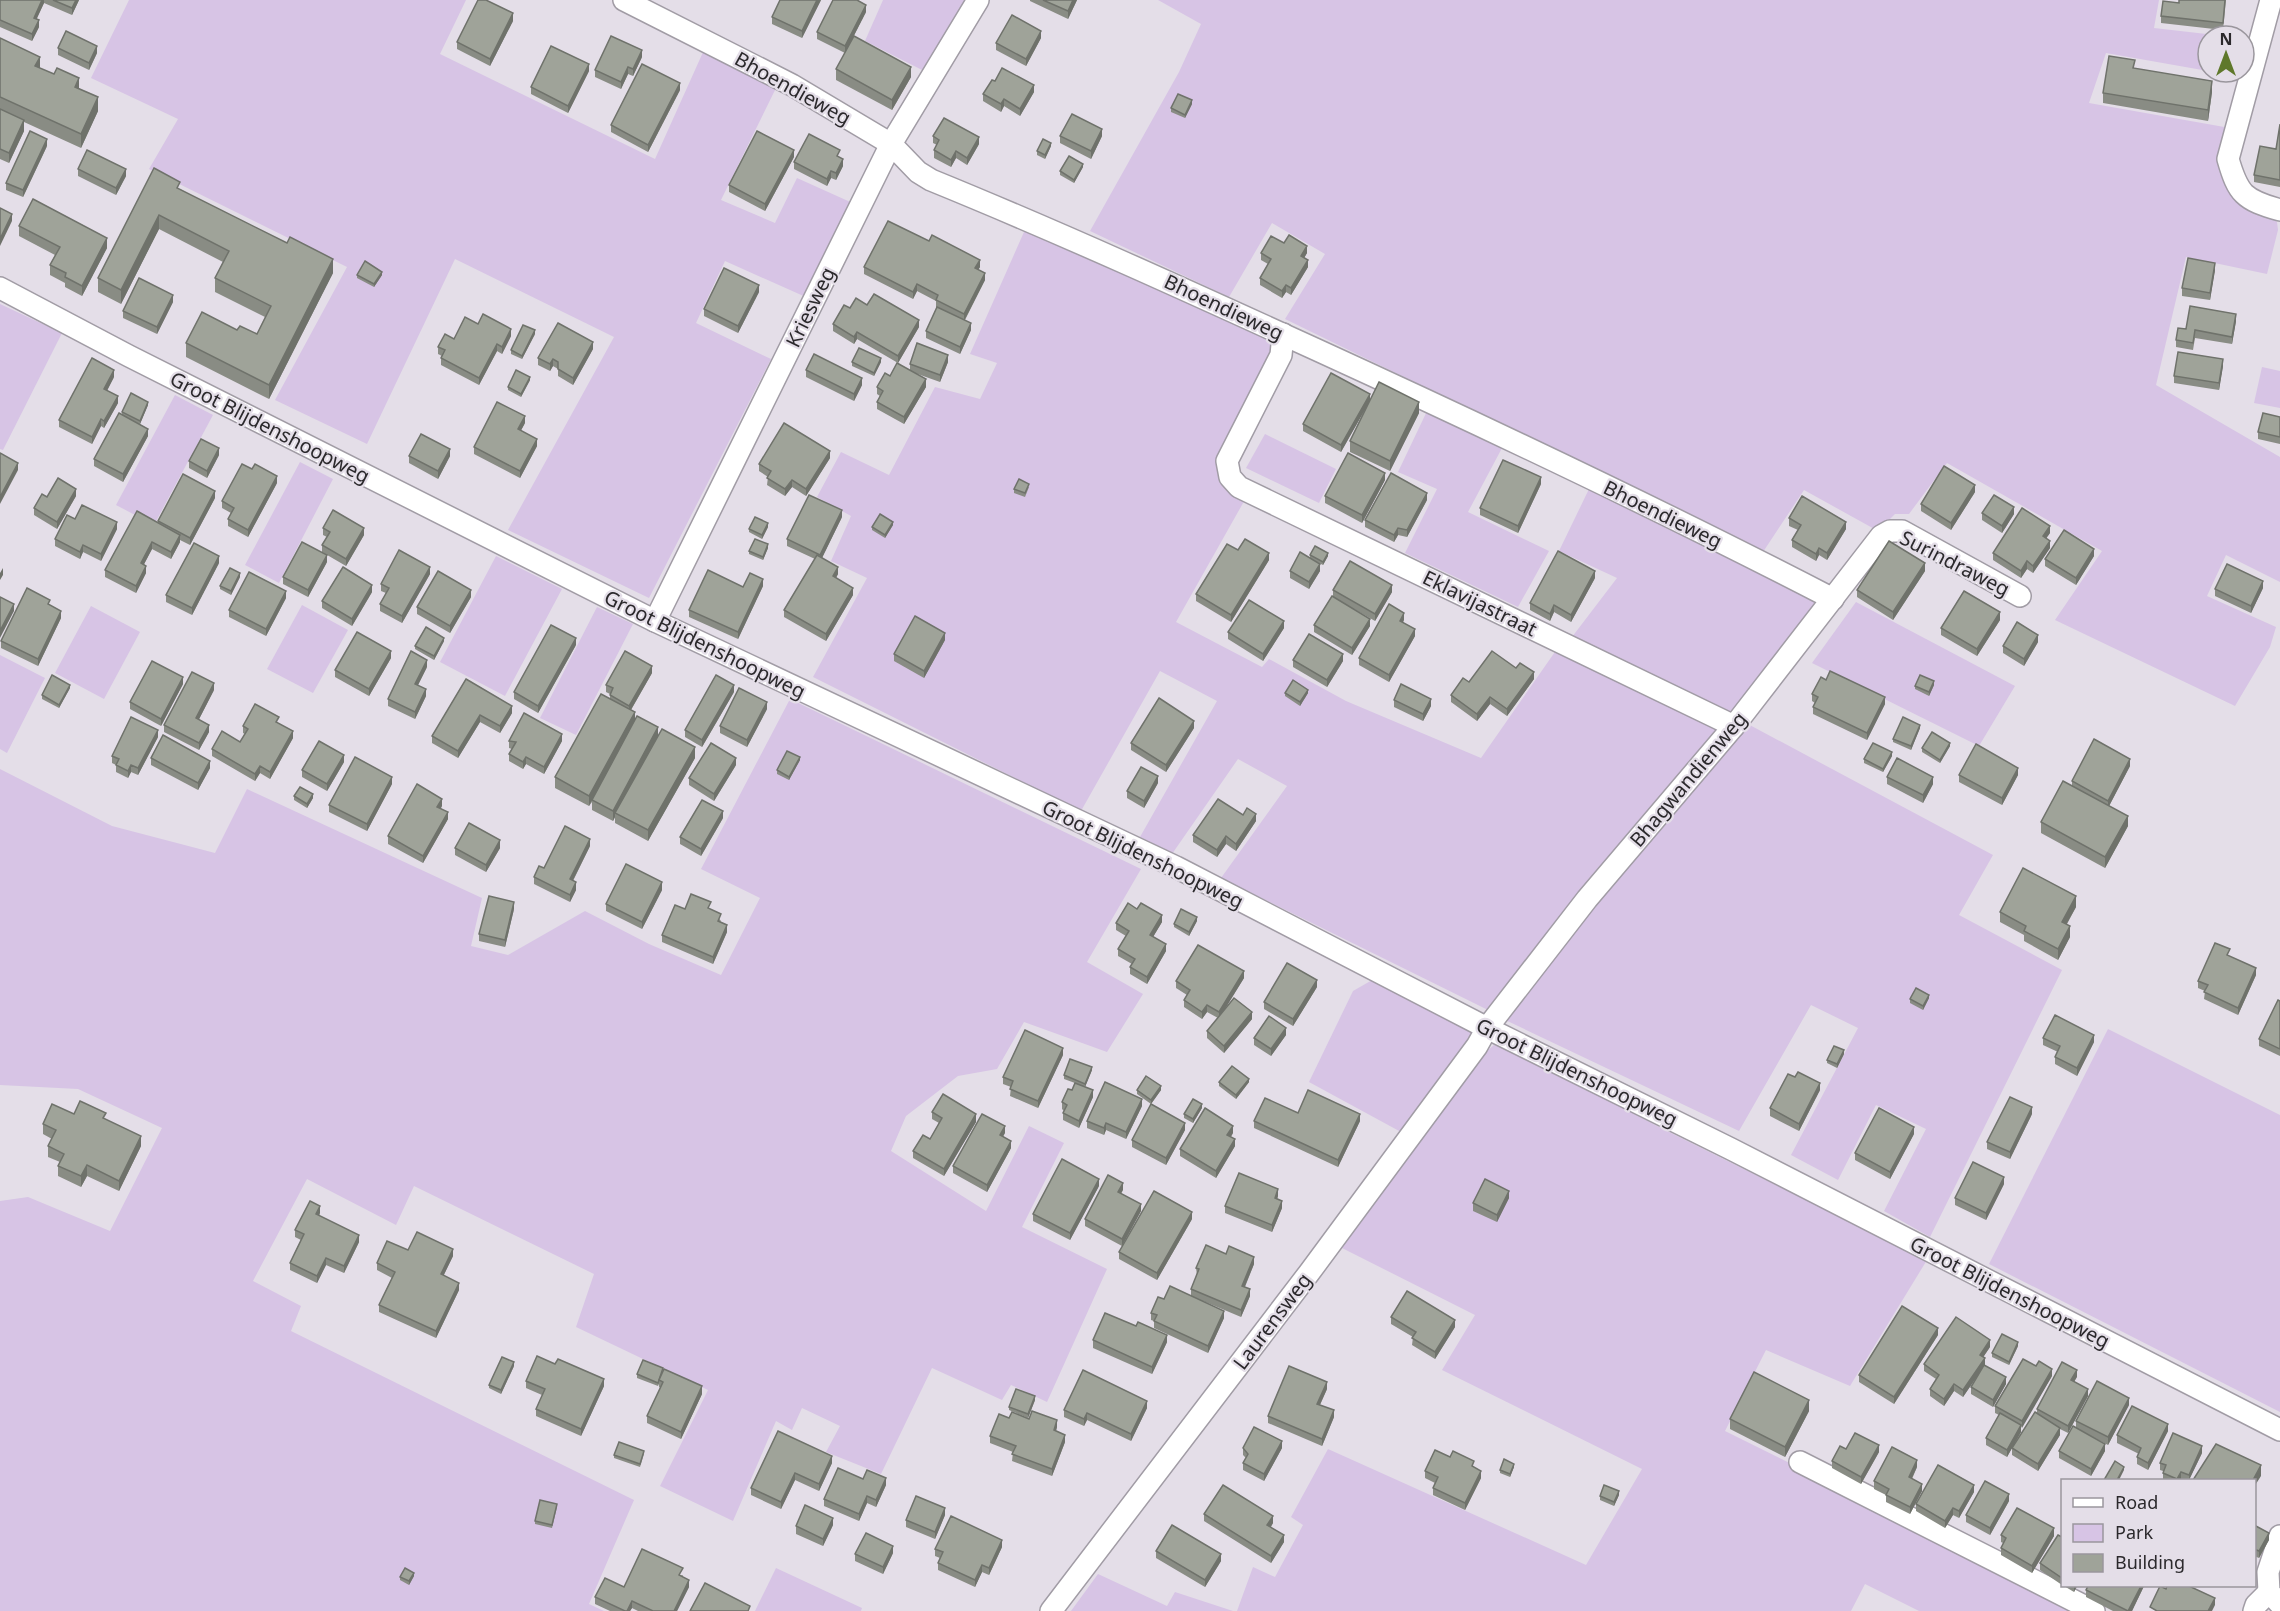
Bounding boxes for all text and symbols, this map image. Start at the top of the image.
north arrow [2196,24,2256,84]
text: N [2219,28,2233,50]
street label: Bhoendieweg [730,45,856,131]
street label: Kriesweg [779,262,841,352]
street label: Bhoendieweg [1160,268,1288,346]
street label: Groot Blijdenshoopweg [165,365,375,489]
street label: Bhoendieweg [1599,474,1727,554]
street label: Surindraweg [1895,524,2015,602]
street label: Eklavijastraat [1418,564,1542,642]
street label: Groot Blijdenshoopweg [600,583,810,705]
street label: Bhagwandienweg [1623,706,1753,852]
street label: Groot Blijdenshoopweg [1038,793,1248,915]
street label: Groot Blijdenshoopweg [1472,1011,1682,1133]
street label: Groot Blijdenshoopweg [1905,1230,2115,1354]
street label: Laurensweg [1227,1267,1317,1375]
legend [2061,1479,2256,1587]
text: Road [2115,1490,2158,1514]
text: Park [2115,1520,2153,1544]
text: Building [2115,1550,2185,1574]

